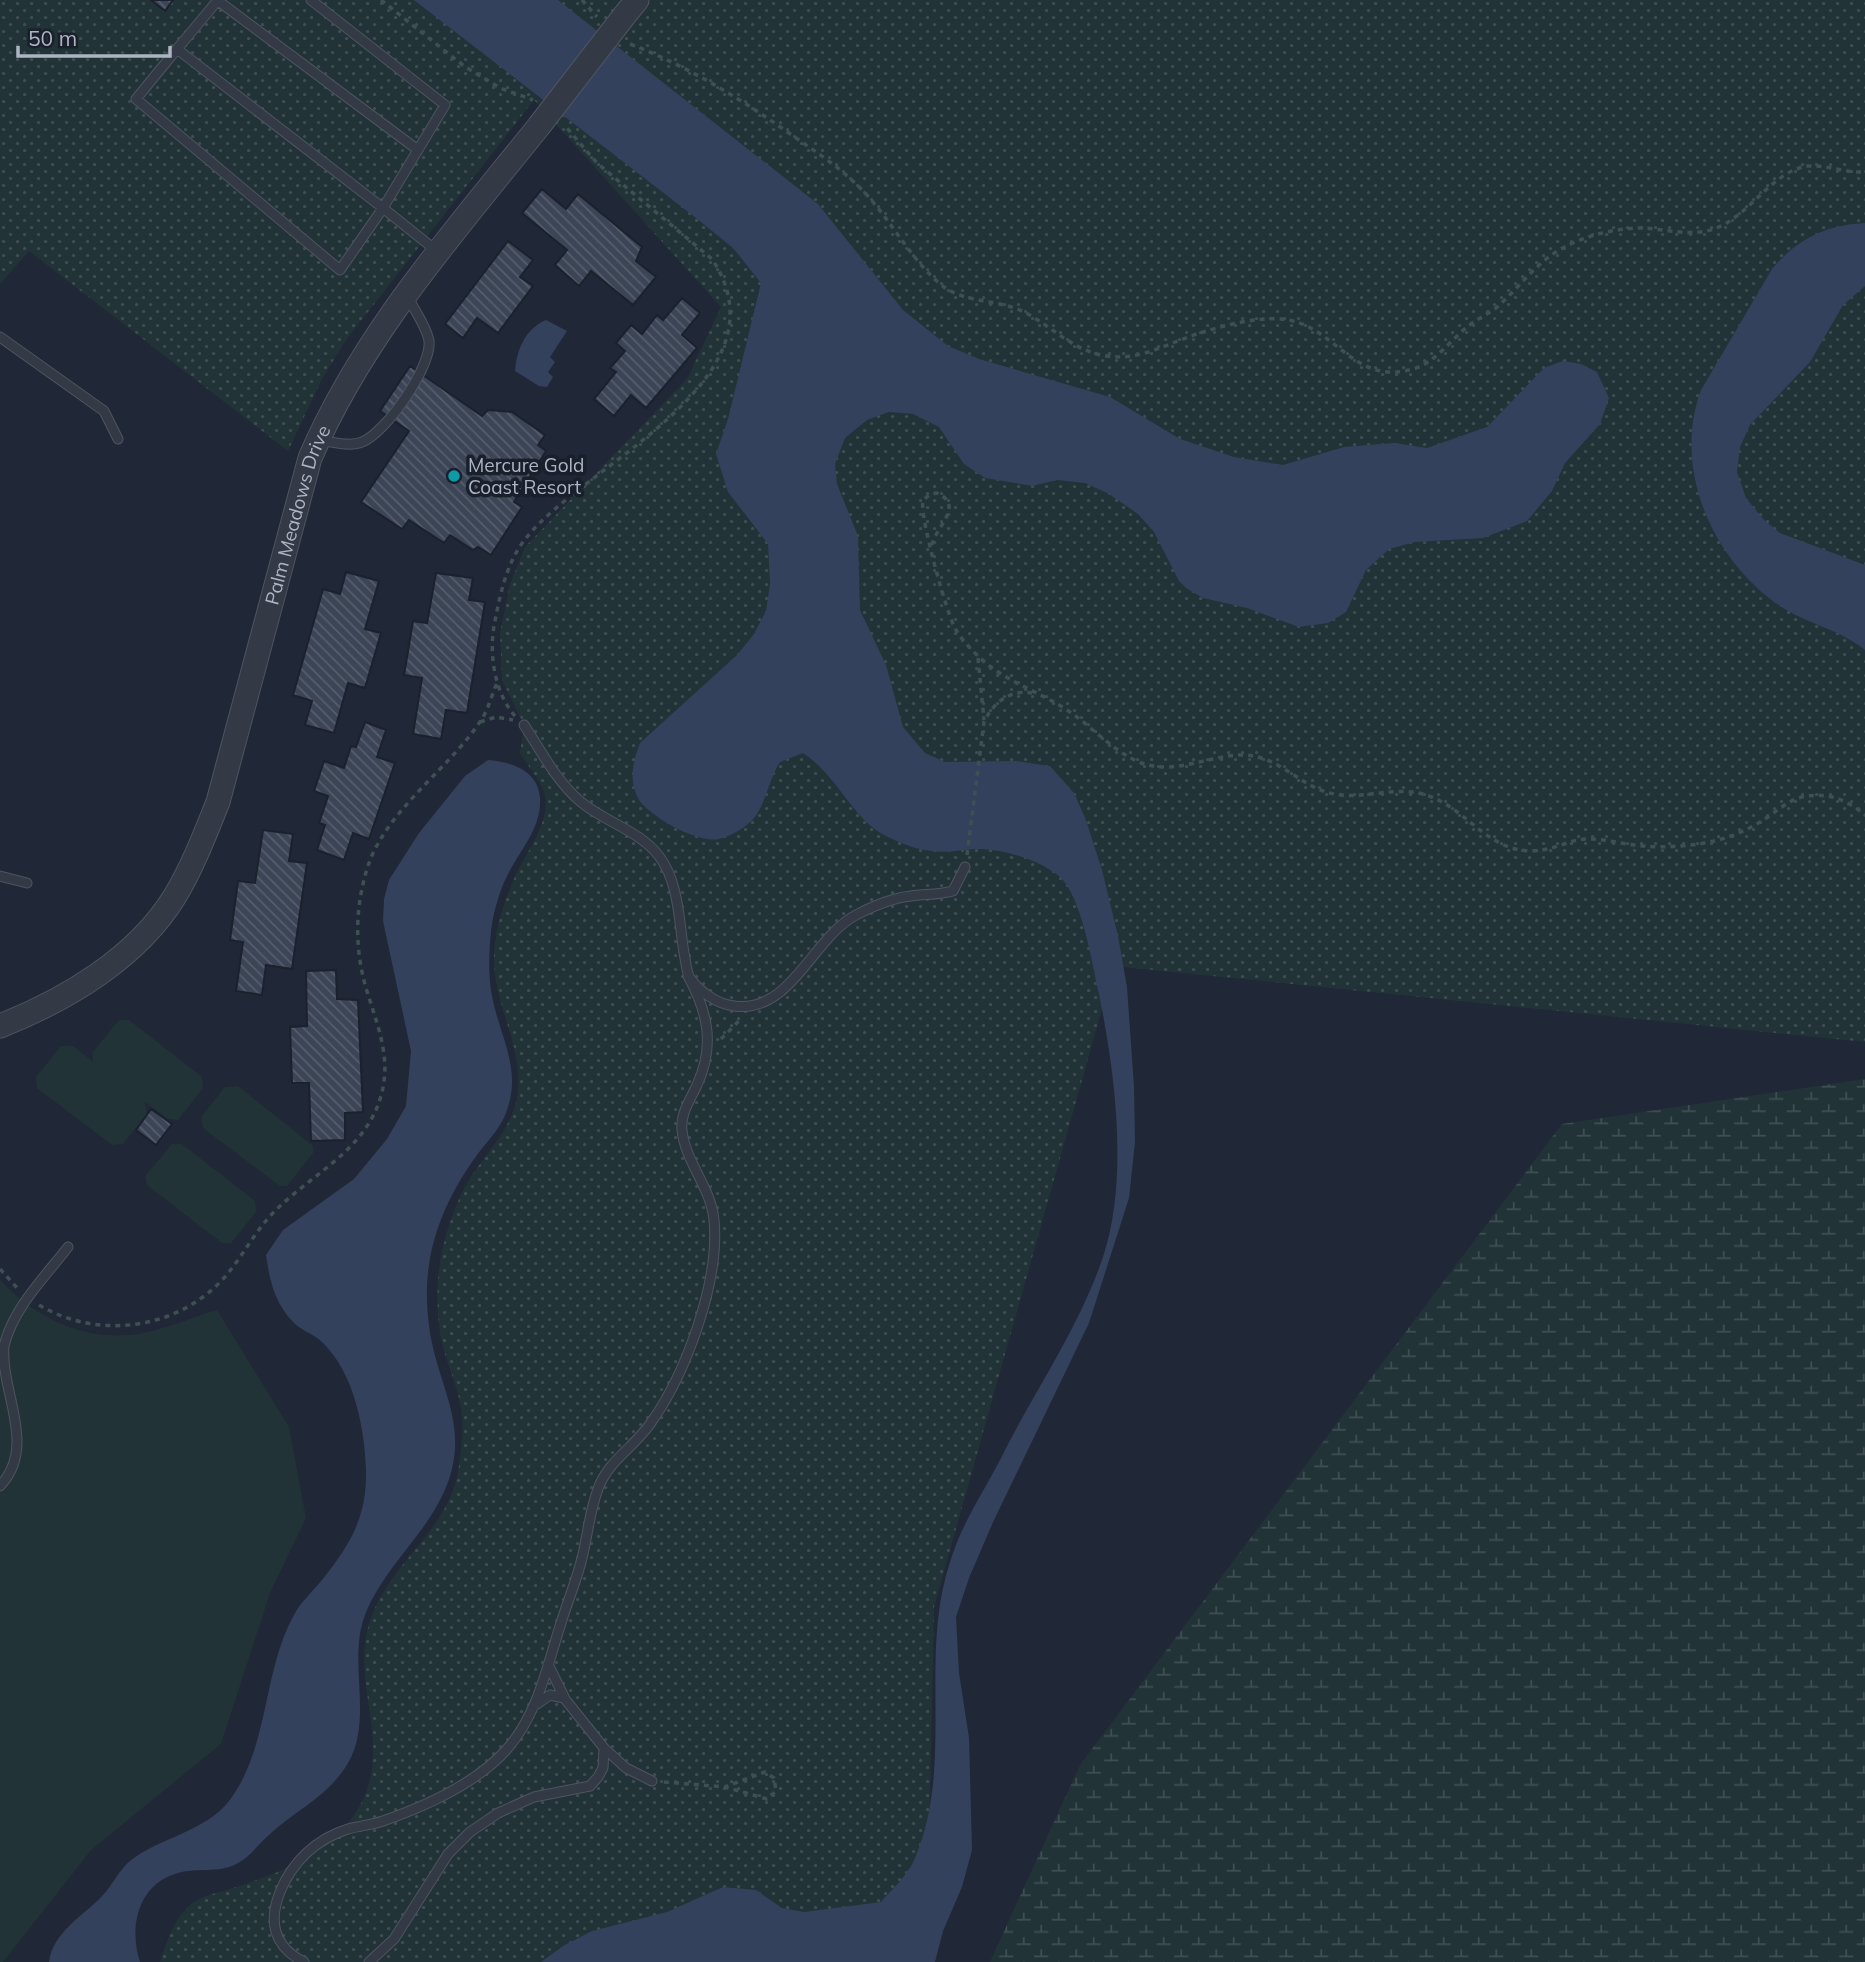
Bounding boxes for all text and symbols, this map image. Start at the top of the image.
scale bar [18,14,170,58]
text: 50 m [28,25,77,51]
street label: Palm Meadows Drive [259,421,335,607]
place label: Mercure Gold Coast Resort [468,453,585,499]
marker: Mercure Gold Coast Resort [446,468,462,484]

